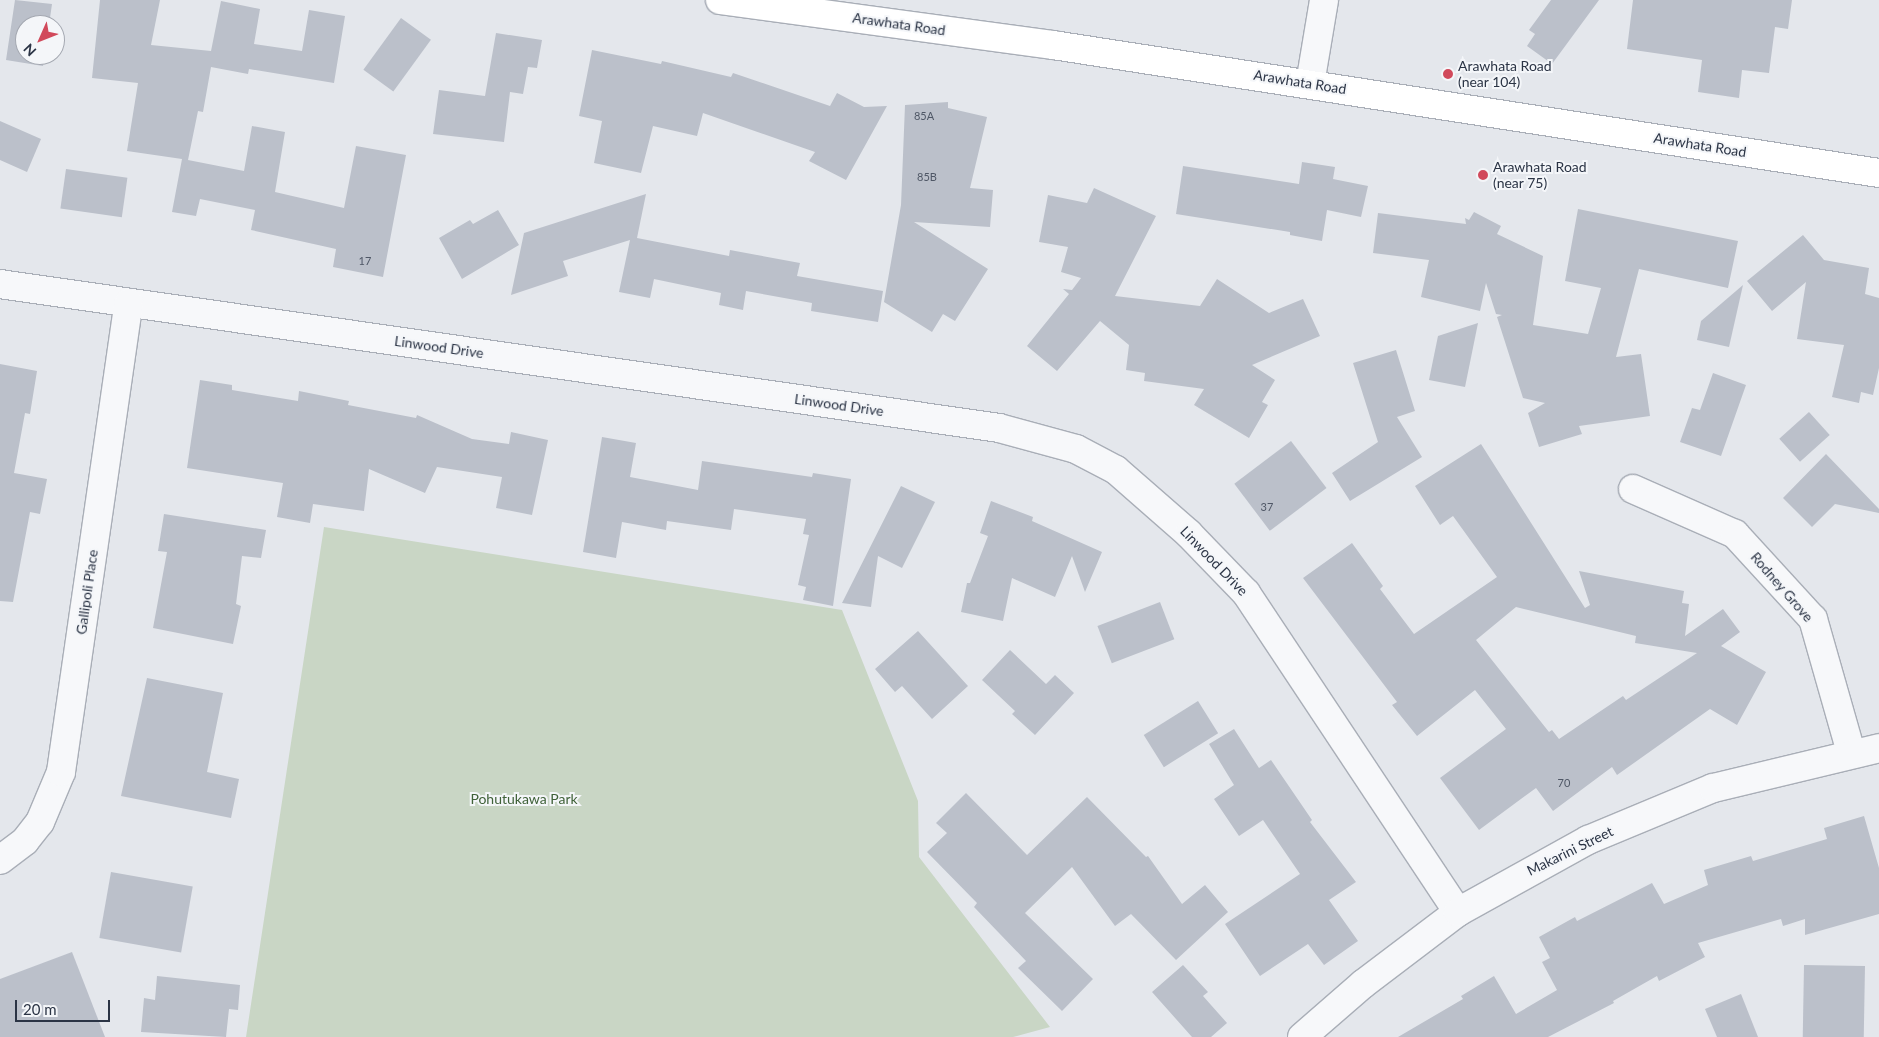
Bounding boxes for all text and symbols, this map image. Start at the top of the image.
street label: Arawhata Road [851,9,947,39]
north arrow [15,15,65,65]
text: N [20,40,39,60]
place label: Arawhata Road (near 104) [1458,58,1552,90]
street label: Arawhata Road [1252,66,1348,98]
marker: Arawhata Road (near 104) [1442,68,1454,80]
house number: 85A [914,109,934,123]
street label: Arawhata Road [1652,129,1748,161]
place label: Arawhata Road (near 75) [1493,159,1587,192]
marker: Arawhata Road (near 75) [1477,169,1489,181]
house number: 85B [917,170,937,184]
house number: 17 [359,254,371,268]
street label: Linwood Drive [393,332,485,362]
street label: Linwood Drive [793,390,885,420]
house number: 37 [1261,500,1273,514]
street label: Linwood Drive [1177,523,1251,599]
street label: Gallipoli Place [73,548,101,636]
street label: Rodney Grove [1747,549,1817,625]
house number: 70 [1558,776,1570,790]
park label: Pohutukawa Park [470,791,578,807]
street label: Makarini Street [1524,823,1616,879]
scale bar [18,990,112,1022]
text: 20 m [23,1000,57,1018]

